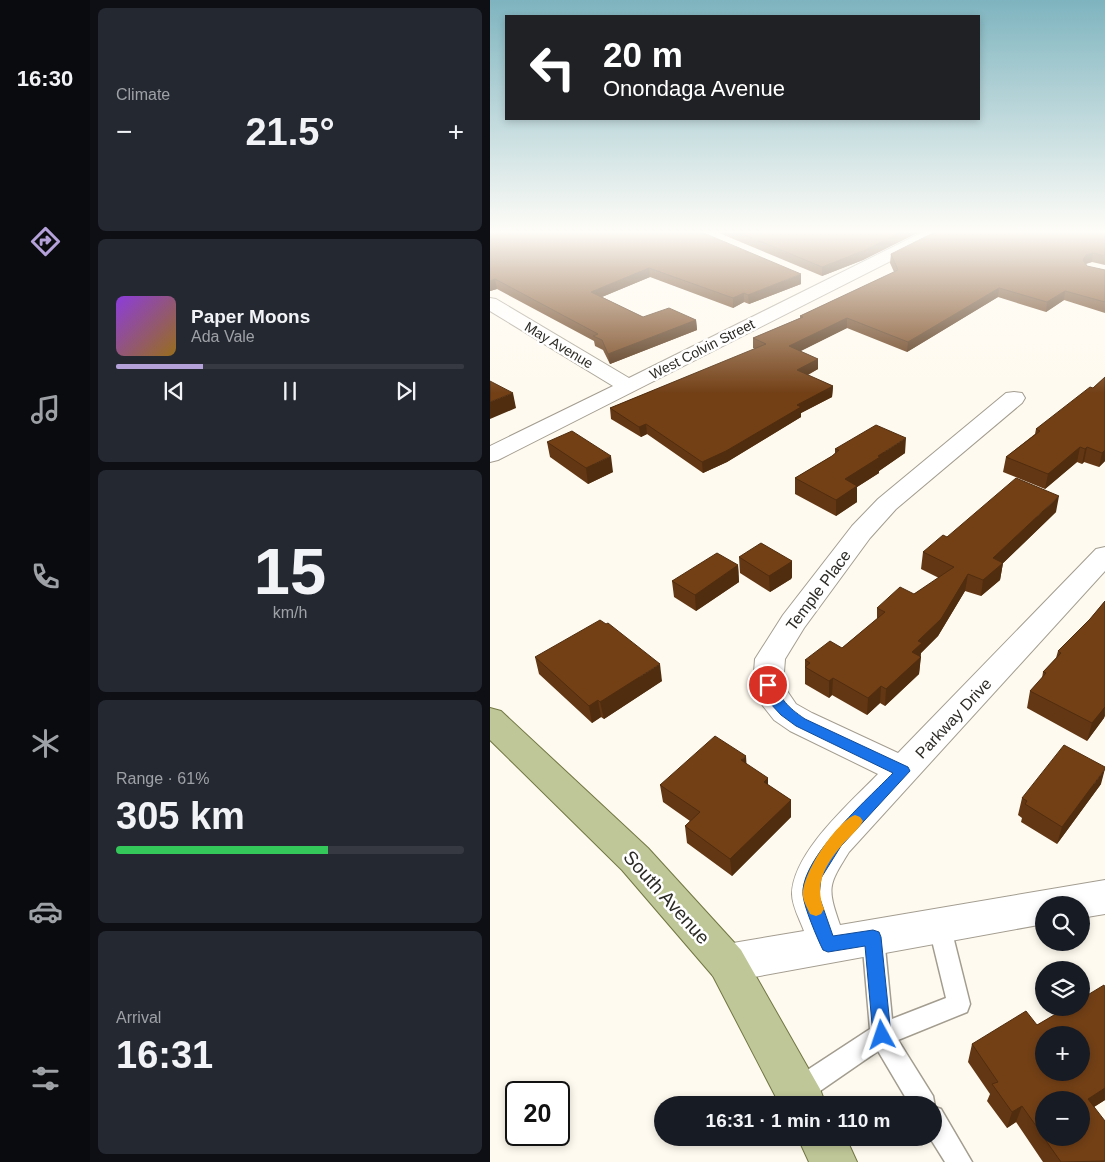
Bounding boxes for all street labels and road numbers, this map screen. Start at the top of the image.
street label: West Colvin Street [647,316,757,382]
street label: May Avenue [522,318,596,372]
street label: Temple Place [783,547,854,634]
street label: Parkway Drive [912,675,995,762]
street label: South Avenue [619,846,714,948]

